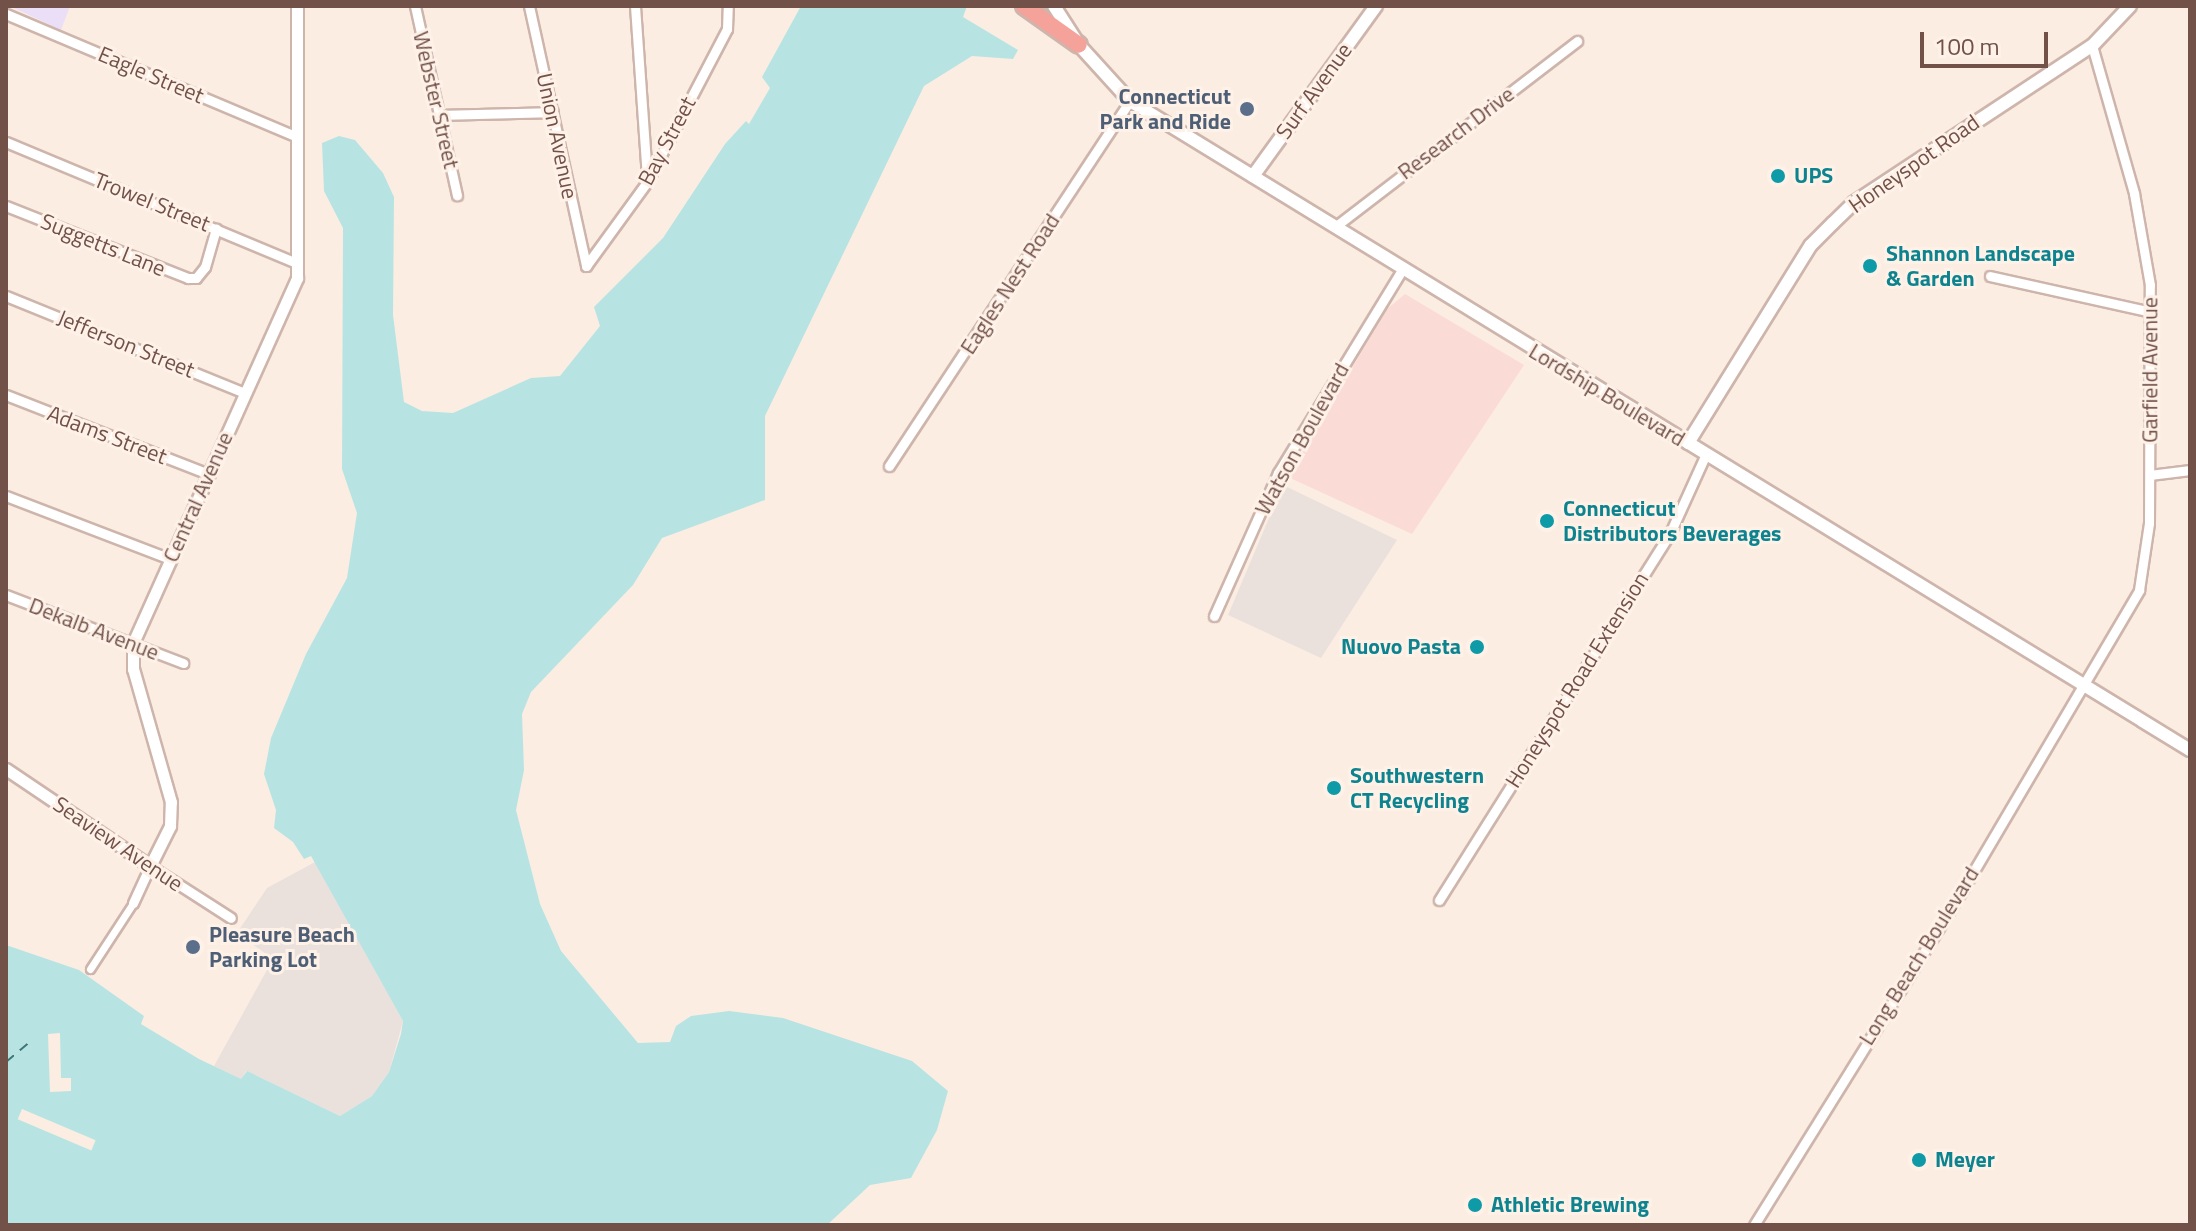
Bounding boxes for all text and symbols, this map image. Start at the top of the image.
scale bar [1924,16,2052,66]
text: 100 m [1934,28,2000,64]
street label: Webster Street [407,29,465,171]
street label: Surf Avenue [1270,38,1358,144]
street label: Eagle Street [94,41,208,109]
street label: Union Avenue [531,71,583,201]
street label: Research Drive [1393,81,1519,185]
place label: Connecticut Park and Ride [1100,83,1231,134]
street label: Bay Street [633,92,701,190]
marker: Connecticut Park and Ride [1238,100,1256,118]
street label: Honeyspot Road [1844,109,1984,219]
place label: UPS [1794,163,1833,189]
street label: Trowel Street [90,167,214,237]
marker: UPS [1769,167,1787,185]
street label: Suggetts Lane [37,208,169,282]
street label: Eagles Nest Road [955,209,1065,359]
place label: Shannon Landscape & Garden [1886,240,2075,292]
marker: Shannon Landscape & Garden [1861,257,1879,275]
street label: Garfield Avenue [2137,297,2163,443]
street label: Jefferson Street [54,304,198,384]
street label: Lordship Boulevard [1524,338,1690,452]
street label: Watson Boulevard [1249,358,1355,520]
street label: Adams Street [44,400,170,470]
street label: Central Avenue [158,428,238,566]
place label: Connecticut Distributors Beverages [1563,495,1782,546]
marker: Connecticut Distributors Beverages [1538,512,1556,530]
street label: Honeyspot Road Extension [1500,567,1654,793]
street label: Dekalb Avenue [25,592,163,666]
place label: Nuovo Pasta [1341,634,1461,660]
marker: Nuovo Pasta [1468,638,1486,656]
place label: Southwestern CT Recycling [1350,762,1484,814]
marker: Southwestern CT Recycling [1325,779,1343,797]
street label: Seaview Avenue [48,791,188,897]
street label: Long Beach Boulevard [1853,862,1985,1050]
place label: Pleasure Beach Parking Lot [209,921,355,972]
marker: Pleasure Beach Parking Lot [184,938,202,956]
place label: Meyer [1935,1147,1995,1173]
marker: Meyer [1910,1151,1928,1169]
place label: Athletic Brewing [1491,1192,1649,1218]
marker: Athletic Brewing [1466,1196,1484,1214]

